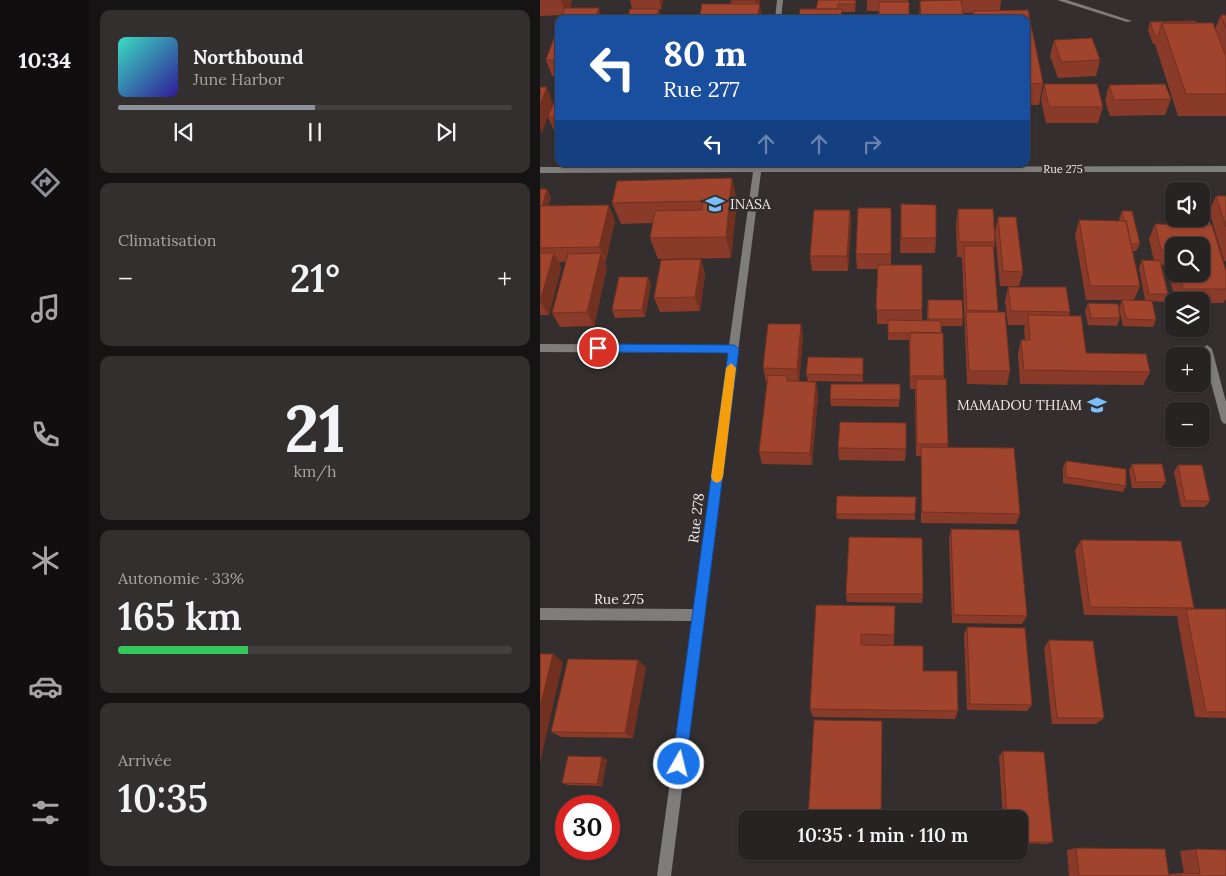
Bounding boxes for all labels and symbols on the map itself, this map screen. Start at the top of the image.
street label: Rue 275 [1043,162,1083,176]
school or university icon: INASA [704,193,726,215]
place label: INASA [730,195,771,213]
pin [577,327,619,369]
school or university icon: MAMADOU THIAM [1086,394,1108,416]
place label: MAMADOU THIAM [957,396,1082,414]
street label: Rue 278 [684,492,708,544]
street label: Rue 275 [594,590,644,608]
position arrow [652,737,704,789]
speed limit sign: 30 [555,795,620,860]

